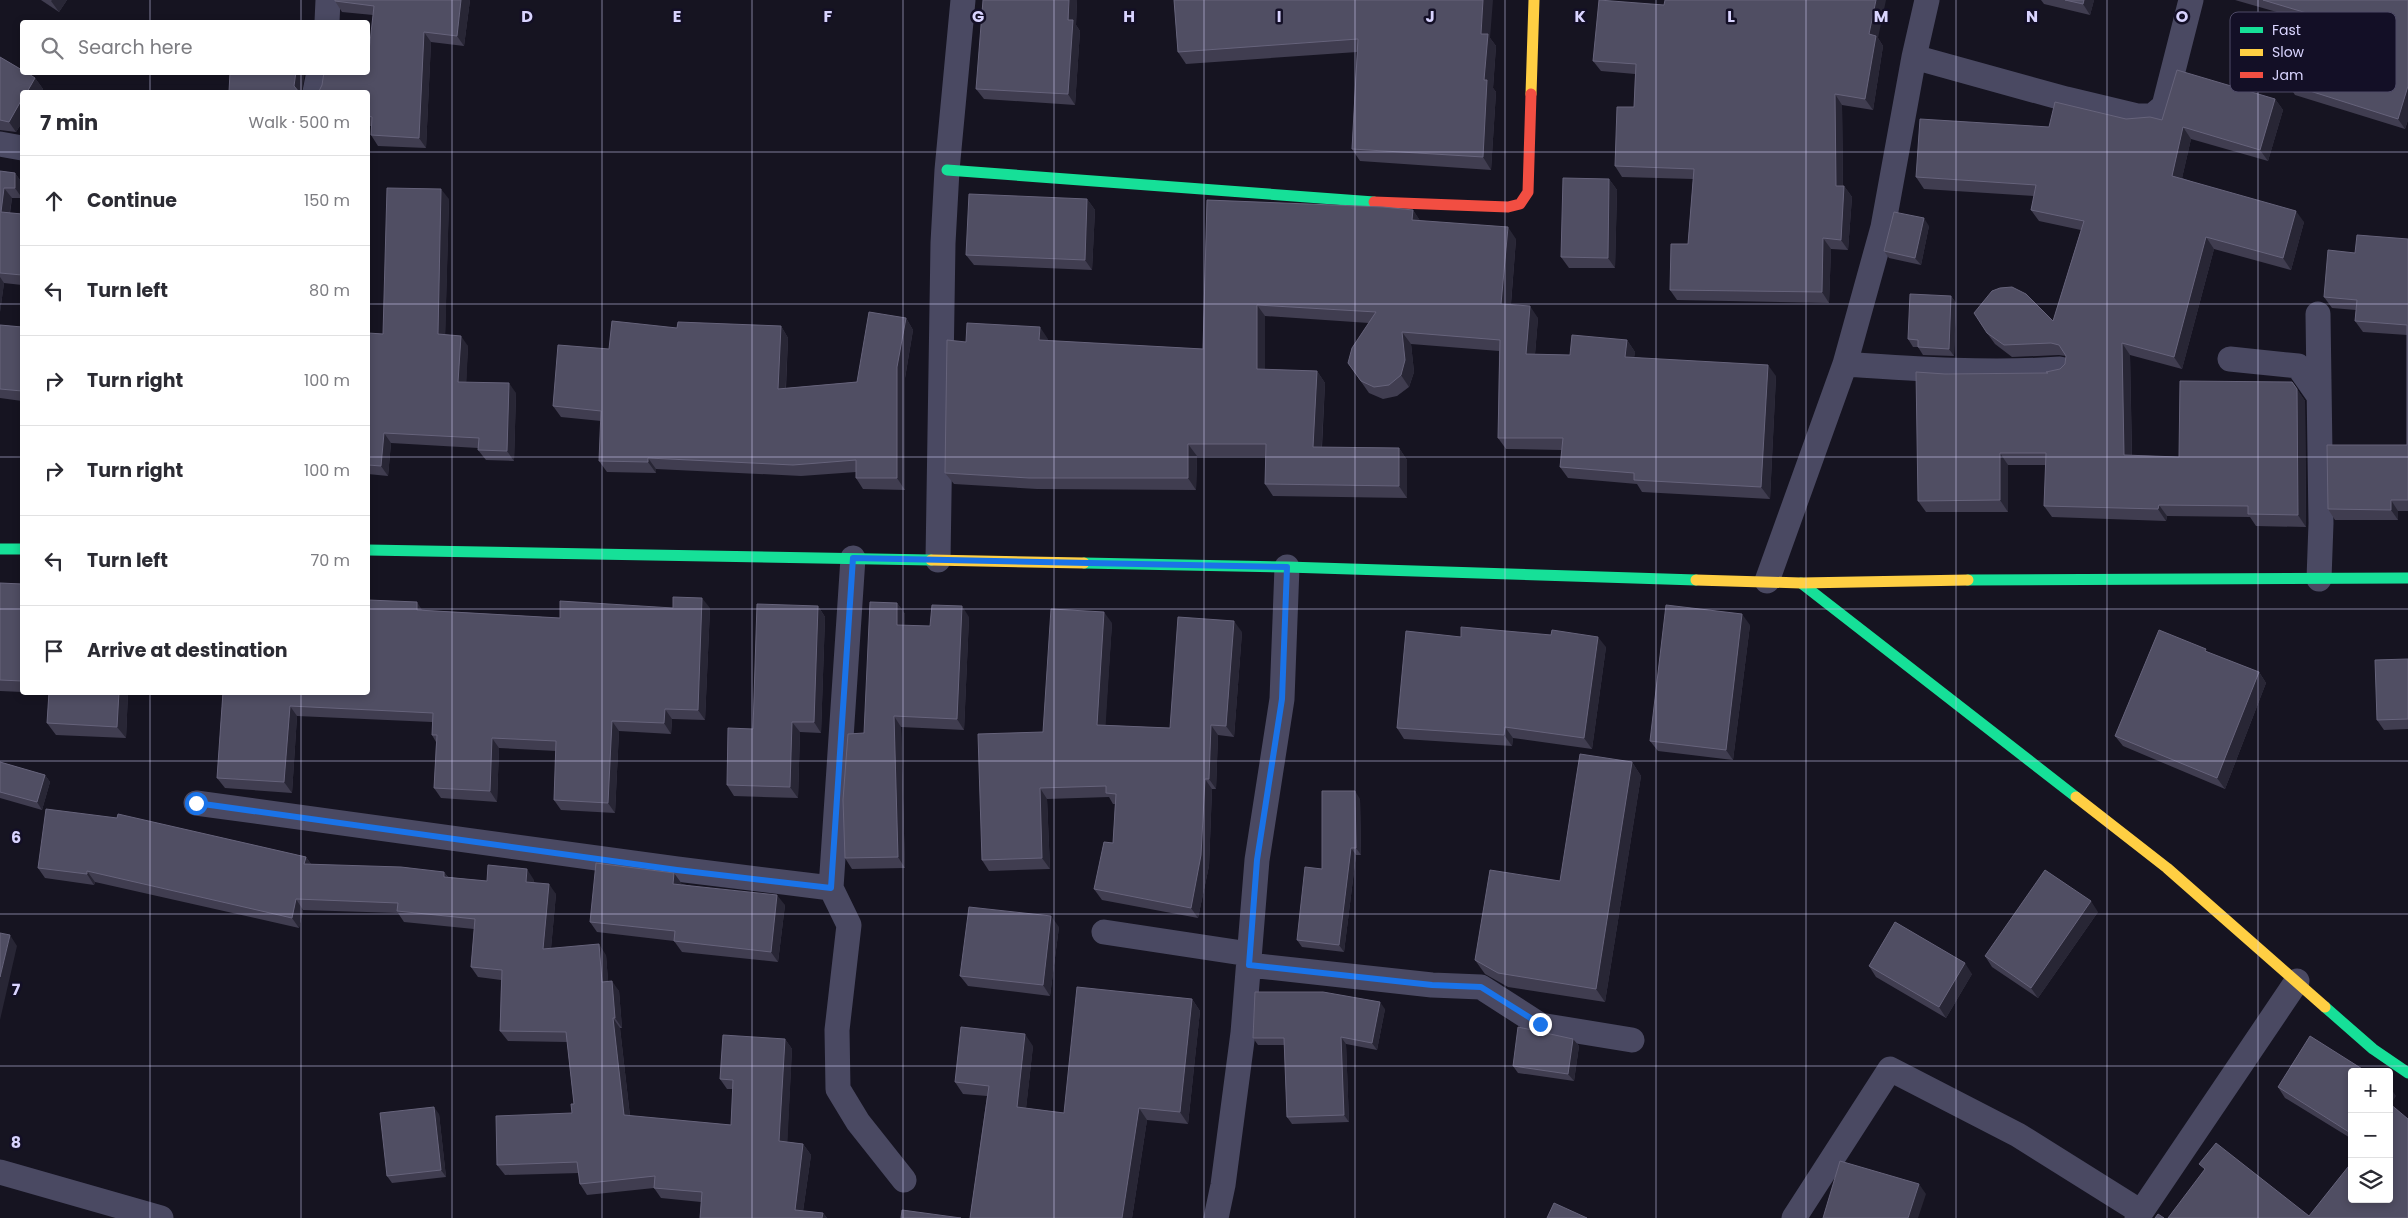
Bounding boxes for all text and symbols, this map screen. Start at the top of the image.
text: D [521,5,533,28]
text: E [673,5,681,28]
text: F [824,5,833,28]
text: G [972,5,984,28]
text: H [1123,5,1135,28]
text: I [1277,5,1281,28]
text: J [1425,5,1435,28]
text: K [1574,5,1586,28]
text: L [1727,5,1735,28]
text: M [1874,5,1888,28]
text: N [2026,5,2038,28]
text: O [2176,5,2189,28]
legend [2230,12,2396,92]
search box [20,20,370,75]
text: Fast [2272,20,2301,40]
icon: search [38,34,66,62]
text: Search here [78,34,192,61]
text: Slow [2272,42,2305,62]
text: Jam [2272,65,2303,85]
text: 7 min [40,108,98,137]
text: Walk · 500 m [249,111,350,134]
icon: ahead [40,187,68,215]
text: Continue [87,187,177,214]
text: 150 m [304,189,350,212]
icon: left [40,277,68,305]
text: Turn left [87,277,168,304]
text: 80 m [309,279,350,302]
icon: right [40,367,68,395]
text: Turn right [87,367,183,394]
text: 100 m [304,369,350,392]
icon: right [40,457,68,485]
text: Turn right [87,457,183,484]
text: 100 m [304,459,350,482]
icon: left [40,547,68,575]
text: Turn left [87,547,168,574]
text: 70 m [310,549,350,572]
icon: arrive [40,637,68,665]
text: Arrive at destination [87,637,288,664]
route start [185,792,208,815]
text: 6 [11,826,21,849]
text: 7 [12,978,21,1001]
route end [1529,1013,1552,1036]
map controls [2348,1068,2393,1203]
button: + [2348,1068,2393,1113]
button: − [2348,1113,2393,1158]
text: 8 [11,1131,21,1154]
button: layers [2348,1158,2393,1203]

